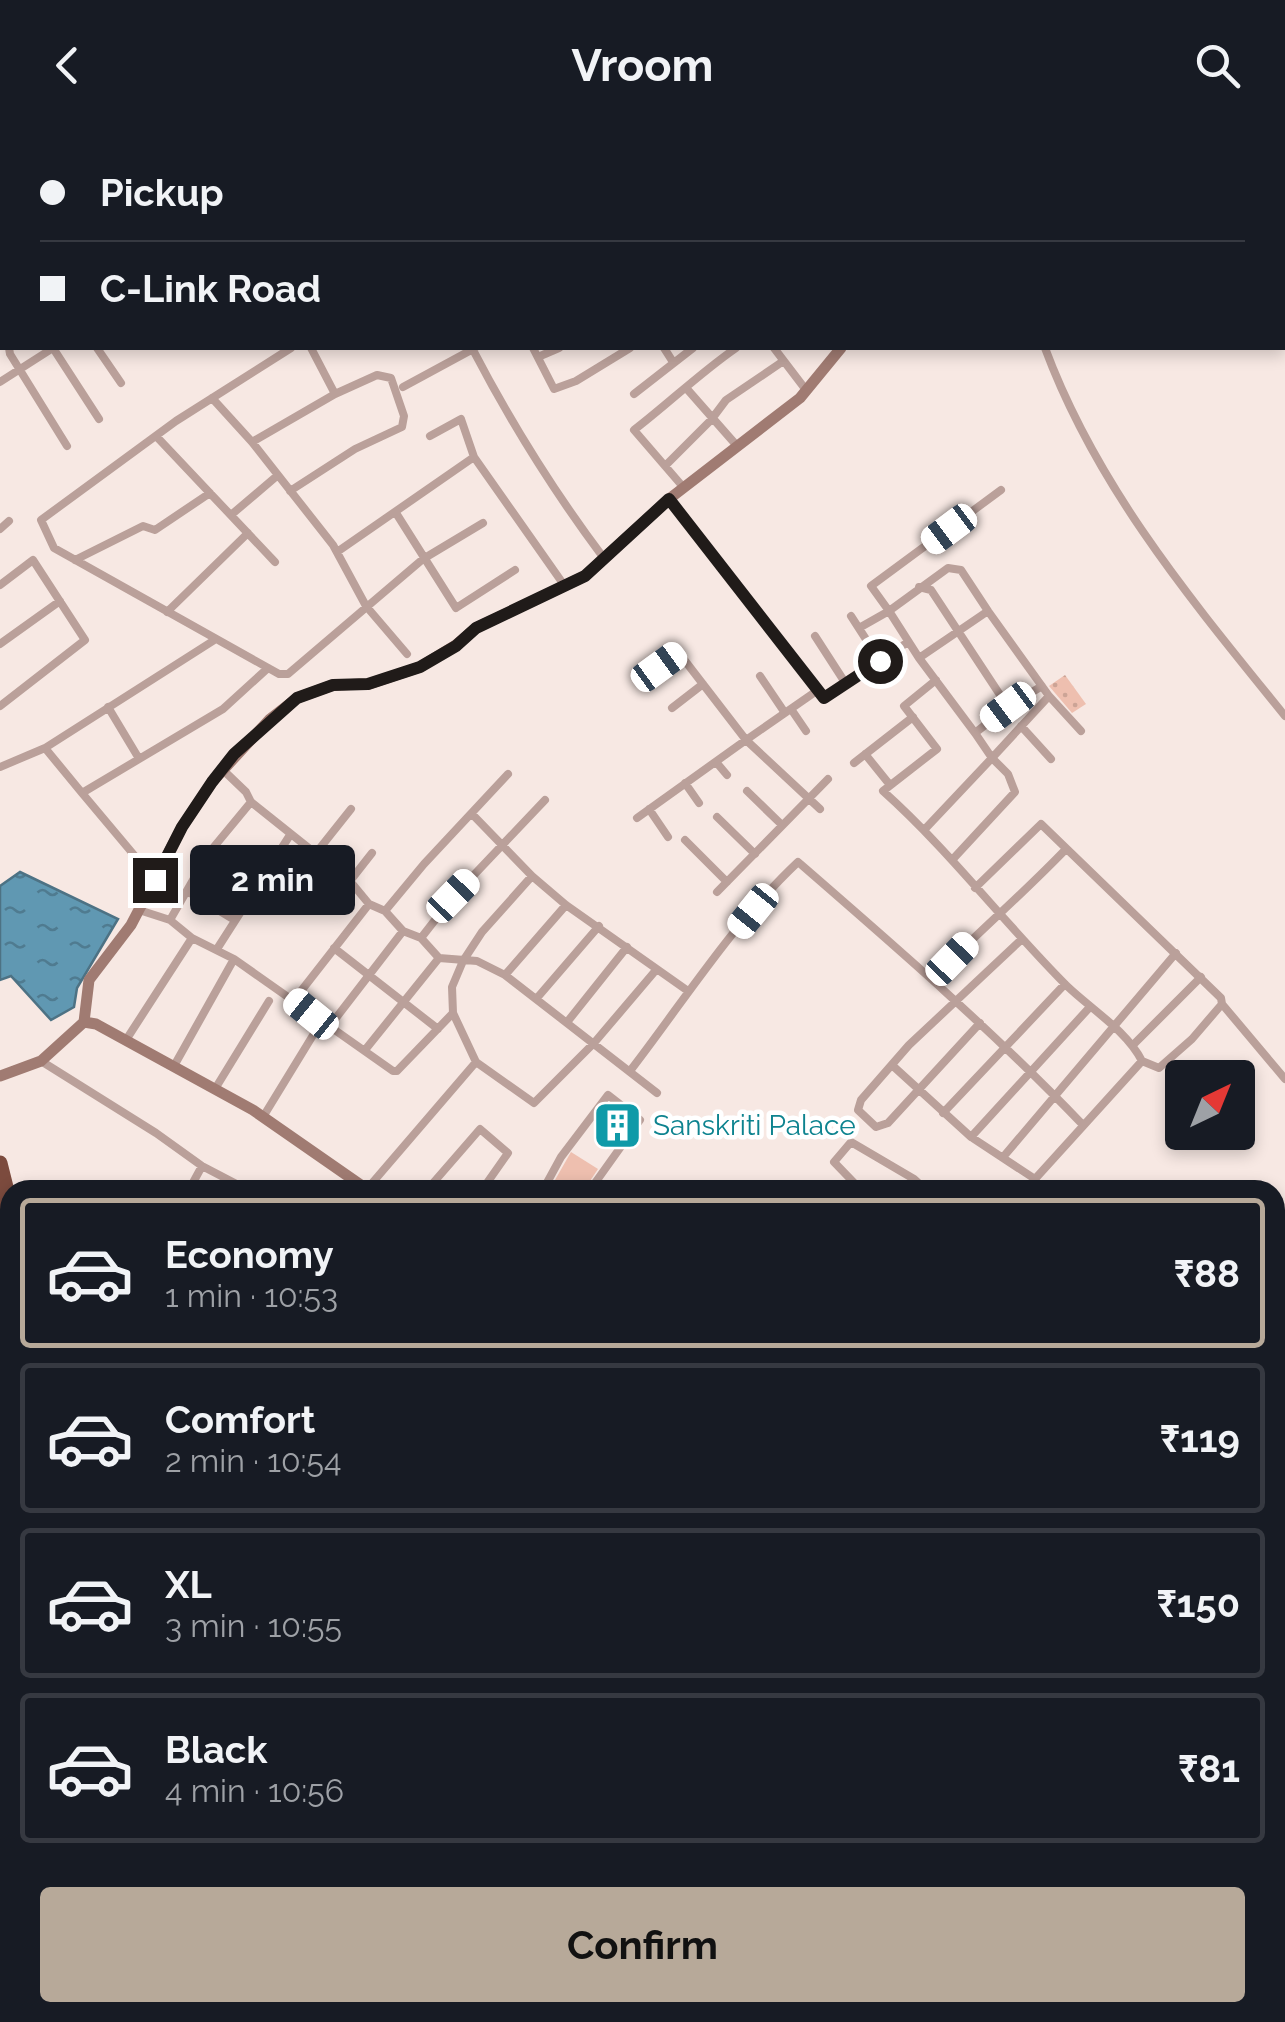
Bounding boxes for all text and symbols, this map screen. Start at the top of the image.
icon: back [40,38,95,93]
icon: search [1190,38,1245,93]
text: Vroom [571,39,714,92]
text: Pickup [100,170,224,215]
text: C-Link Road [100,266,321,311]
car [916,499,982,559]
car [626,637,692,697]
route start [858,639,903,684]
car [975,677,1041,737]
callout: 2 min [190,845,355,915]
route end [133,858,178,903]
text: 2 min [231,861,314,898]
car [421,864,485,928]
car [722,878,784,944]
car [920,927,984,991]
car [278,983,344,1045]
north arrow [1165,1060,1255,1150]
map controls [1165,1060,1255,1150]
building icon: Sanskriti Palace [592,1099,644,1151]
place label: Sanskriti Palace [653,1109,856,1142]
icon: car [45,1228,135,1318]
text: Economy [165,1232,334,1277]
text: ₹88 [1174,1251,1240,1296]
text: 1 min · 10:53 [165,1277,338,1314]
icon: car [45,1393,135,1483]
text: Comfort [165,1397,315,1442]
text: ₹119 [1160,1416,1240,1461]
text: 2 min · 10:54 [165,1442,341,1479]
icon: car [45,1558,135,1648]
text: XL [165,1562,212,1607]
text: ₹150 [1157,1581,1240,1626]
text: 3 min · 10:55 [165,1607,342,1644]
icon: car [45,1723,135,1813]
text: Black [165,1727,267,1772]
text: ₹81 [1178,1746,1240,1791]
text: 4 min · 10:56 [165,1772,344,1809]
button: Confirm [40,1887,1245,2002]

